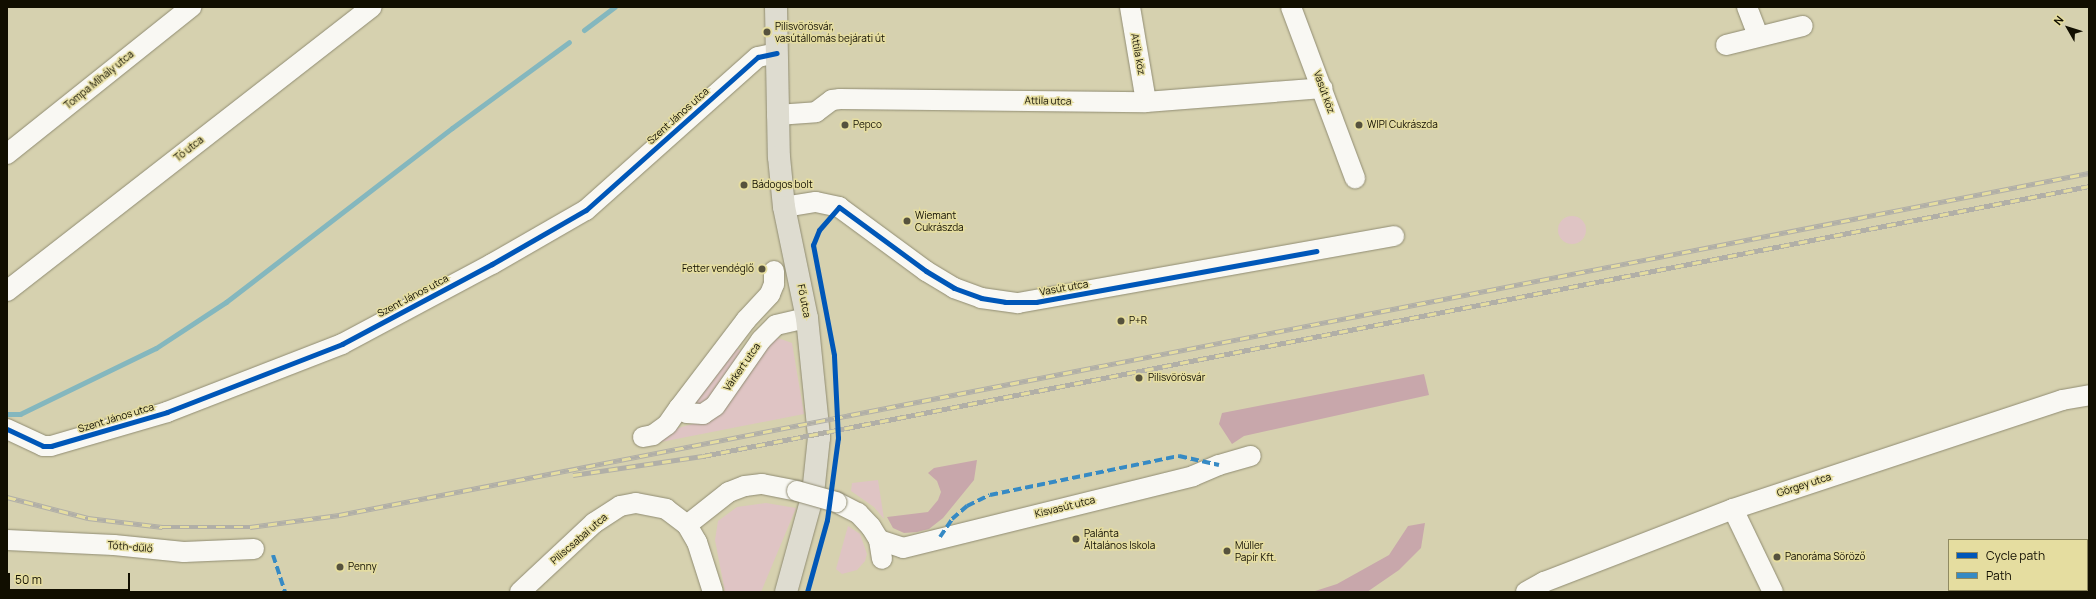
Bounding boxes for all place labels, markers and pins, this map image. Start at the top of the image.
place label: Pilisvörösvár, vasútállomás bejárati út [775,20,885,44]
marker: Pilisvörösvár, vasútállomás bejárati út [762,27,772,37]
place label: Pepco [853,119,882,131]
place label: WIPI Cukrászda [1367,119,1438,131]
marker: Pepco [840,120,850,130]
marker: WIPI Cukrászda [1354,120,1364,130]
place label: Bádogos bolt [752,179,813,191]
marker: Bádogos bolt [739,180,749,190]
place label: Wiemant Cukrászda [915,209,964,232]
marker: Wiemant Cukrászda [902,216,912,226]
place label: Fetter vendéglő [682,263,754,275]
marker: Fetter vendéglő [757,264,767,274]
place label: P+R [1129,315,1147,327]
marker: P+R [1116,316,1126,326]
marker: Pilisvörösvár [1133,372,1145,384]
place label: Pilisvörösvár [1148,372,1205,384]
place label: Palánta Általános Iskola [1084,527,1155,550]
marker: Palánta Általános Iskola [1071,534,1081,544]
place label: Müller Papír Kft. [1235,539,1276,562]
marker: Müller Papír Kft. [1222,546,1232,556]
place label: Panoráma Söröző [1785,551,1865,563]
marker: Panoráma Söröző [1772,552,1782,562]
place label: Penny [348,561,377,573]
marker: Penny [335,562,345,572]

